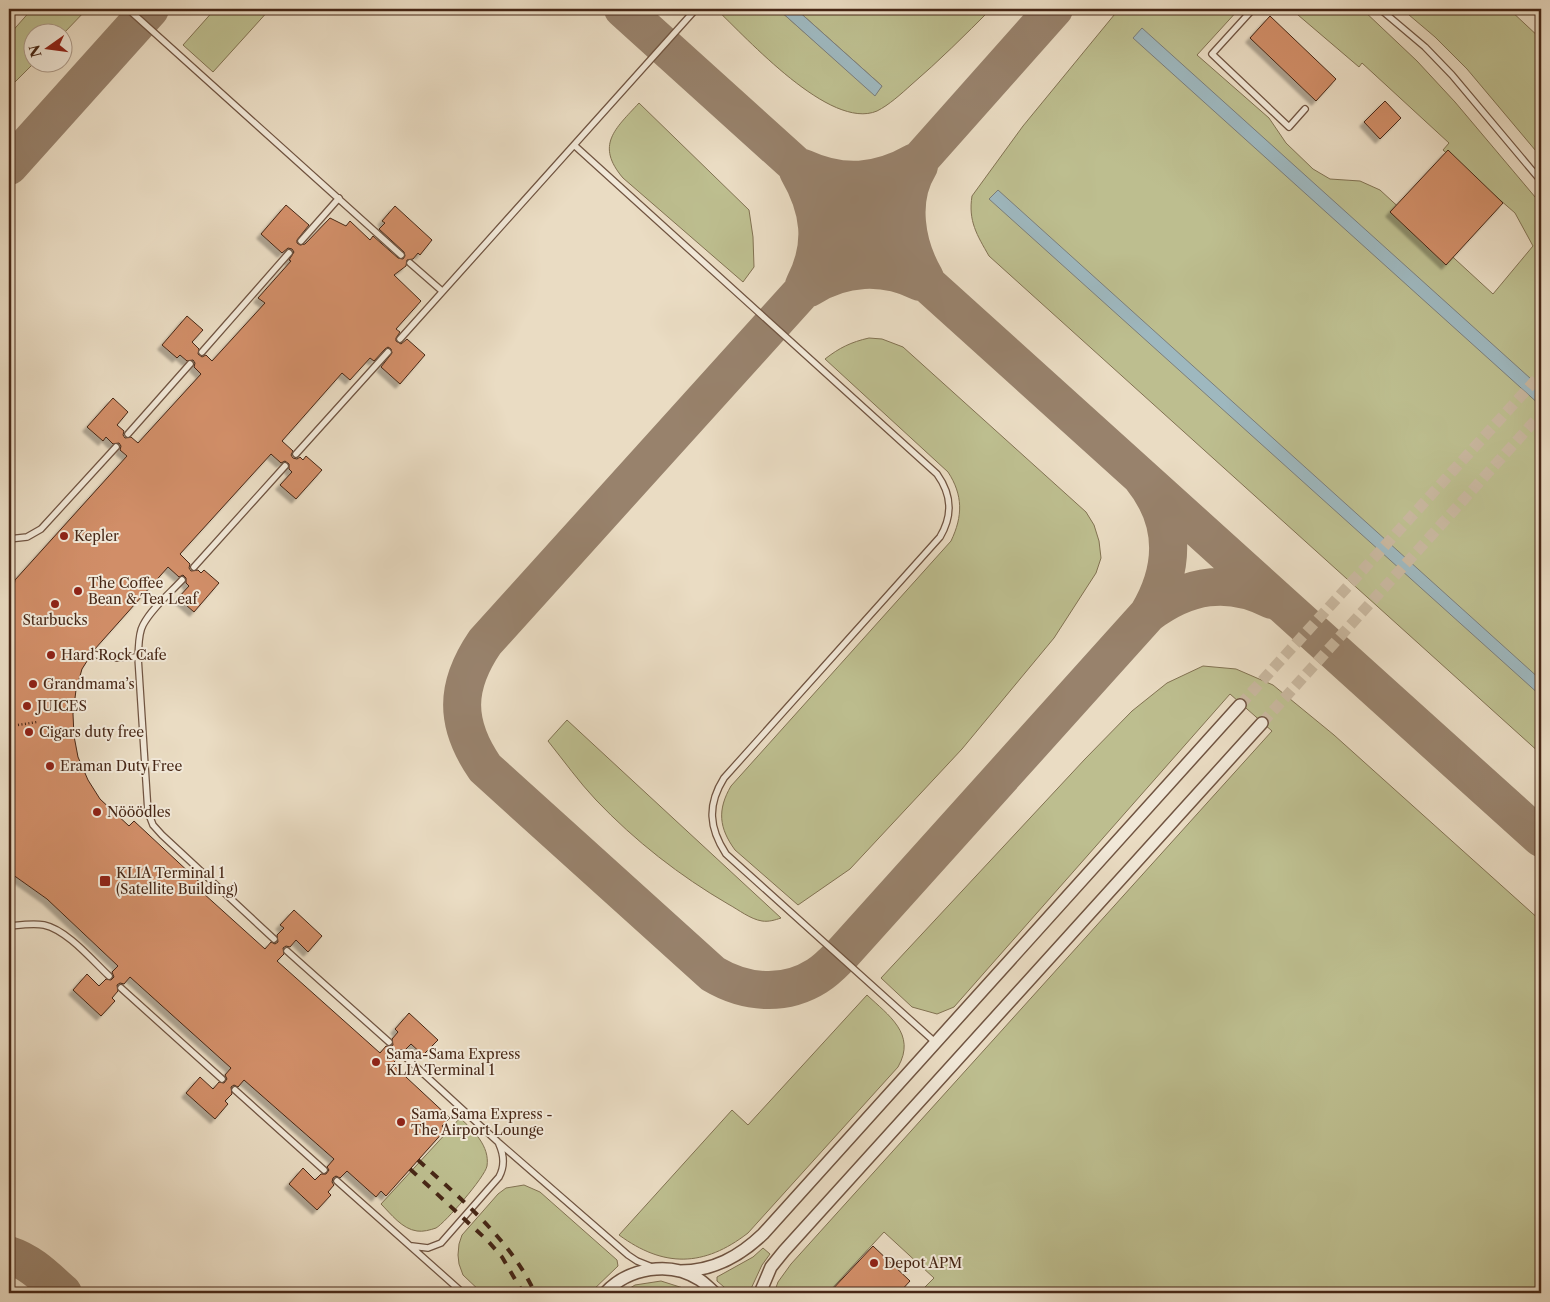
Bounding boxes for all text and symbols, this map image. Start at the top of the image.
north arrow [22,22,72,72]
text: N [25,43,46,59]
place label: Kepler [74,527,119,545]
marker: Kepler [58,530,70,542]
place label: The Coffee Bean & Tea Leaf [88,574,199,608]
marker: The Coffee Bean & Tea Leaf [72,585,84,597]
marker: Starbucks [49,598,61,610]
place label: Starbucks [22,611,88,629]
place label: Hard Rock Cafe [61,646,167,664]
marker: Hard Rock Cafe [45,649,57,661]
place label: Grandmama’s [43,675,135,693]
marker: Grandmama’s [27,678,39,690]
place label: JUICES [35,697,87,715]
marker: JUICES [21,700,33,712]
place label: Cigars duty free [39,723,144,741]
marker: Cigars duty free [23,726,35,738]
place label: Eraman Duty Free [60,757,182,775]
marker: Eraman Duty Free [44,760,56,772]
place label: Nööödles [107,803,171,821]
marker: Nööödles [91,806,103,818]
place label: KLIA Terminal 1 (Satellite Building) [116,864,238,898]
marker: KLIA Terminal 1 (Satellite Building) [98,874,112,888]
place label: Sama-Sama Express KLIA Terminal 1 [386,1045,520,1079]
marker: Sama-Sama Express KLIA Terminal 1 [370,1056,382,1068]
place label: Sama Sama Express - The Airport Lounge [411,1105,553,1139]
marker: Sama Sama Express - The Airport Lounge [395,1116,407,1128]
place label: Depot APM [884,1254,962,1272]
marker: Depot APM [868,1257,880,1269]

